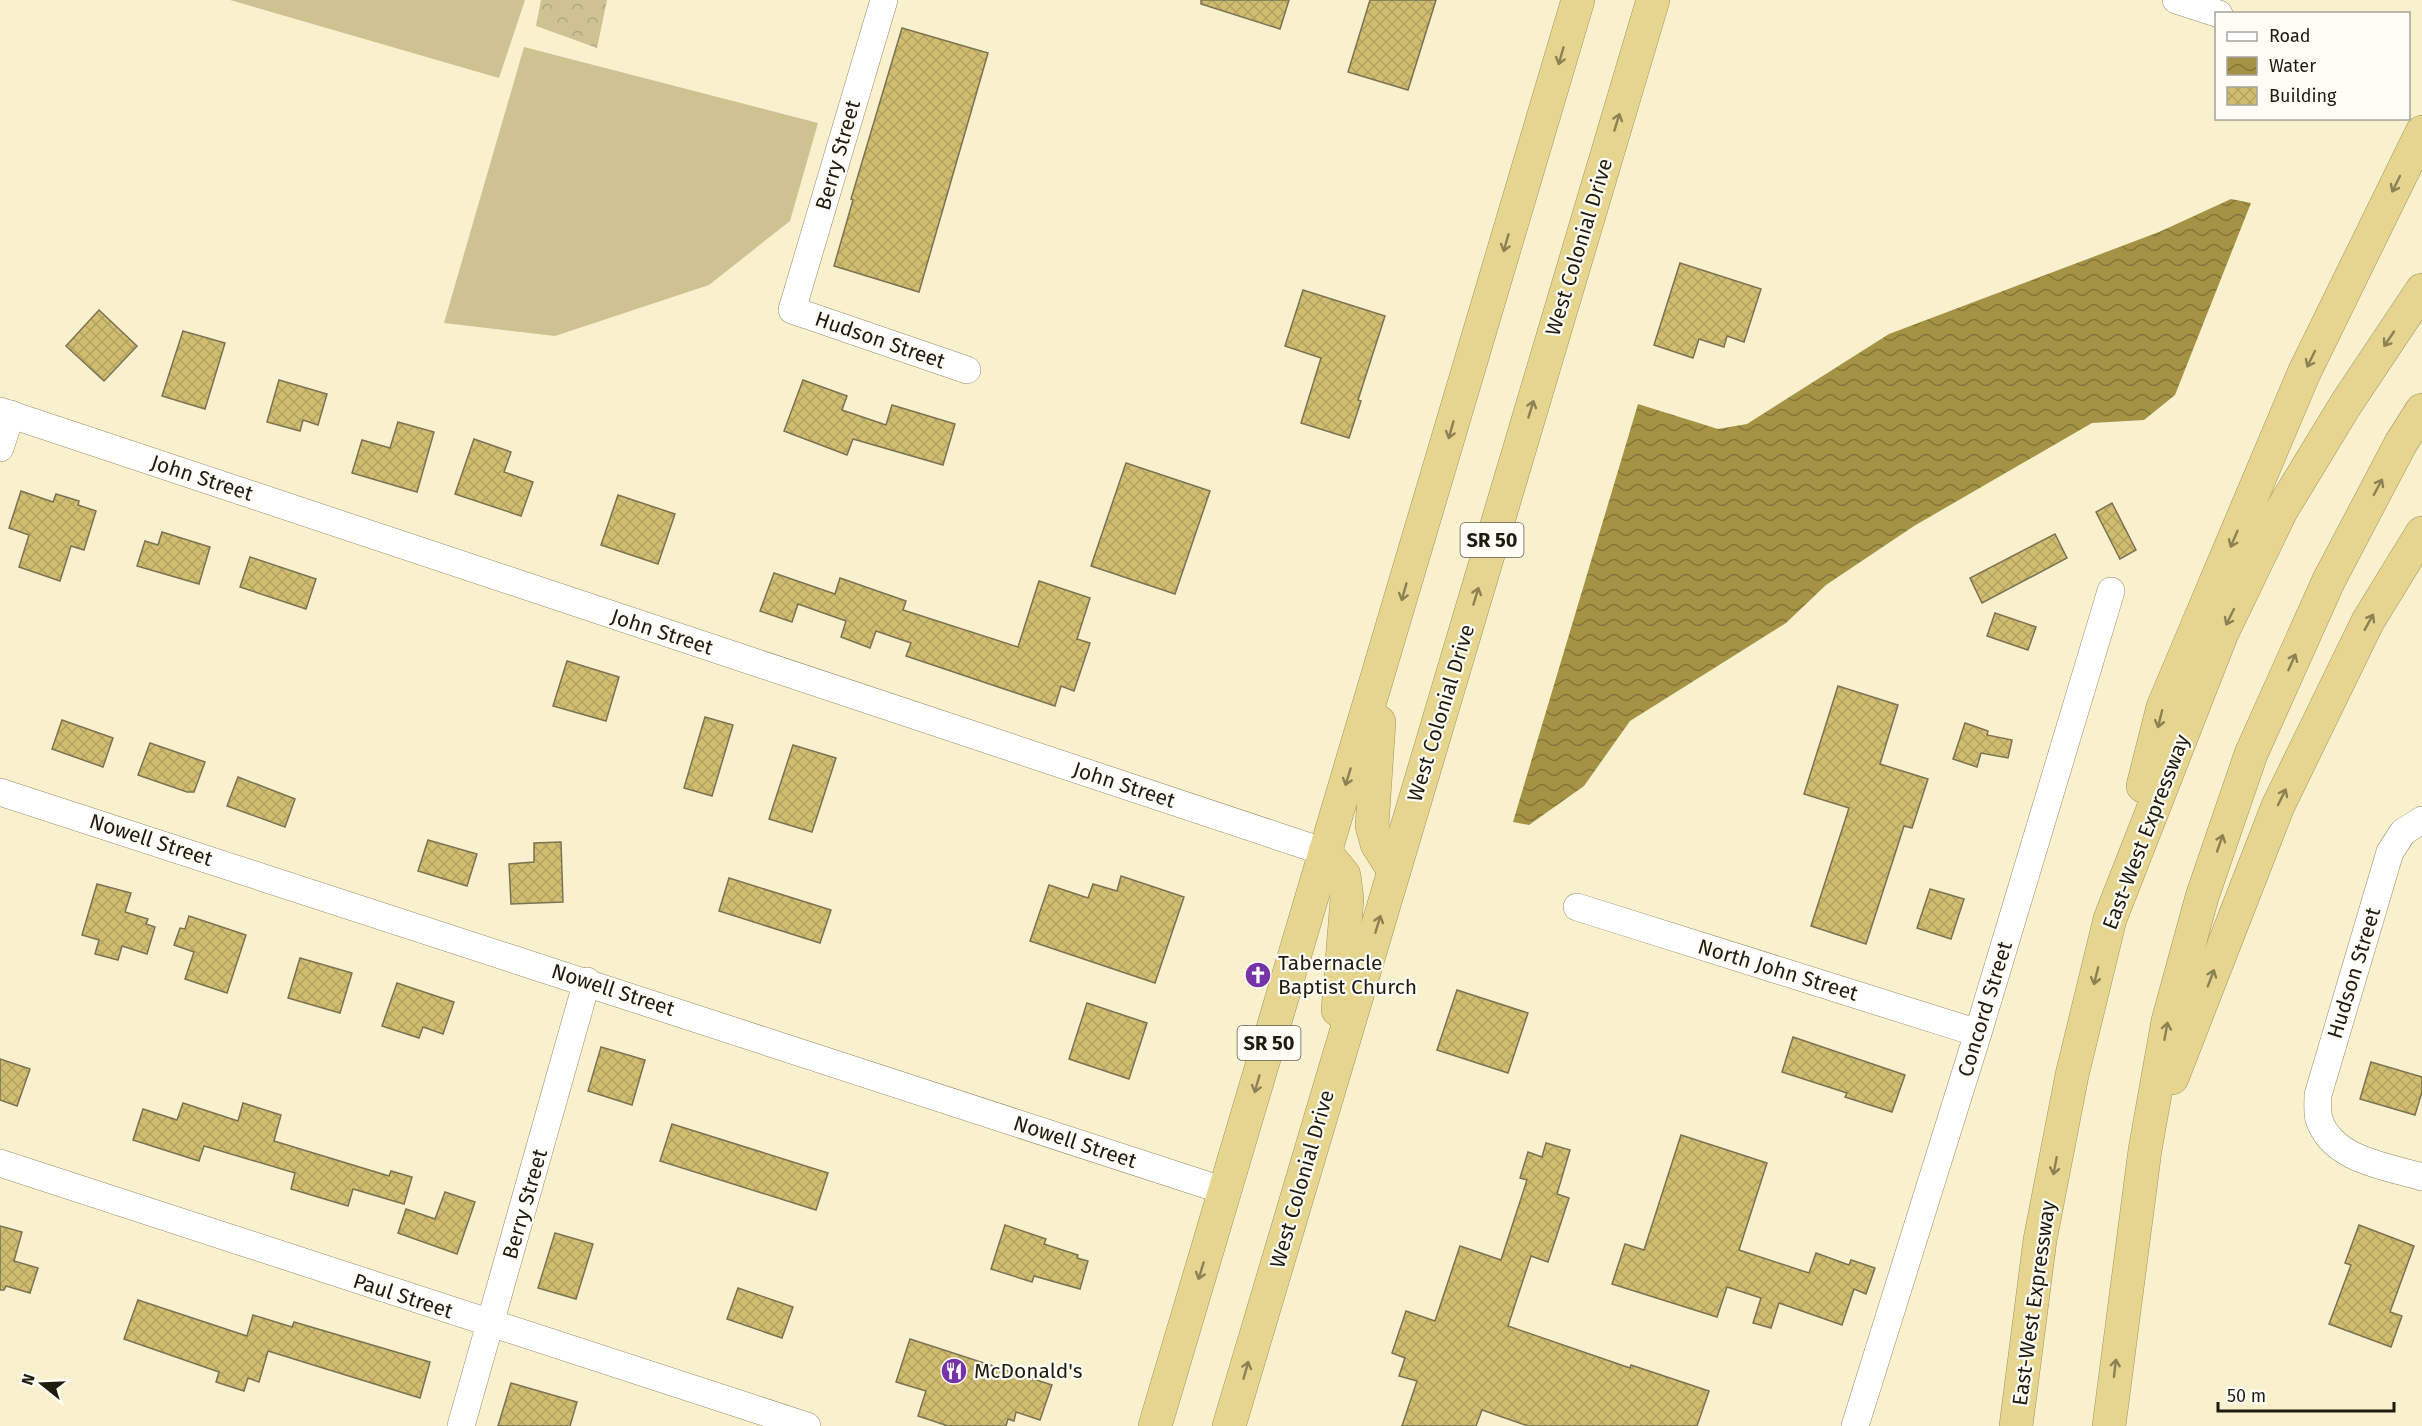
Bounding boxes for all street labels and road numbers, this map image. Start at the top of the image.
street label: Berry Street [810,97,866,213]
street label: West Colonial Drive [1540,155,1618,339]
street label: Hudson Street [811,306,949,375]
street label: John Street [148,449,257,507]
road number: SR 50 [1460,523,1524,557]
street label: John Street [608,603,717,661]
street label: West Colonial Drive [1402,621,1480,805]
street label: East-West Expressway [2097,730,2195,933]
street label: John Street [1070,756,1179,814]
street label: Nowell Street [86,808,216,872]
street label: Hudson Street [2322,904,2386,1042]
street label: North John Street [1695,933,1862,1007]
street label: Concord Street [1952,938,2018,1080]
street label: Nowell Street [548,958,678,1022]
road number: SR 50 [1238,1026,1300,1060]
street label: West Colonial Drive [1264,1087,1340,1271]
street label: Nowell Street [1010,1110,1140,1174]
street label: Berry Street [497,1146,553,1262]
street label: East-West Expressway [2007,1198,2061,1407]
street label: Paul Street [350,1268,457,1324]

